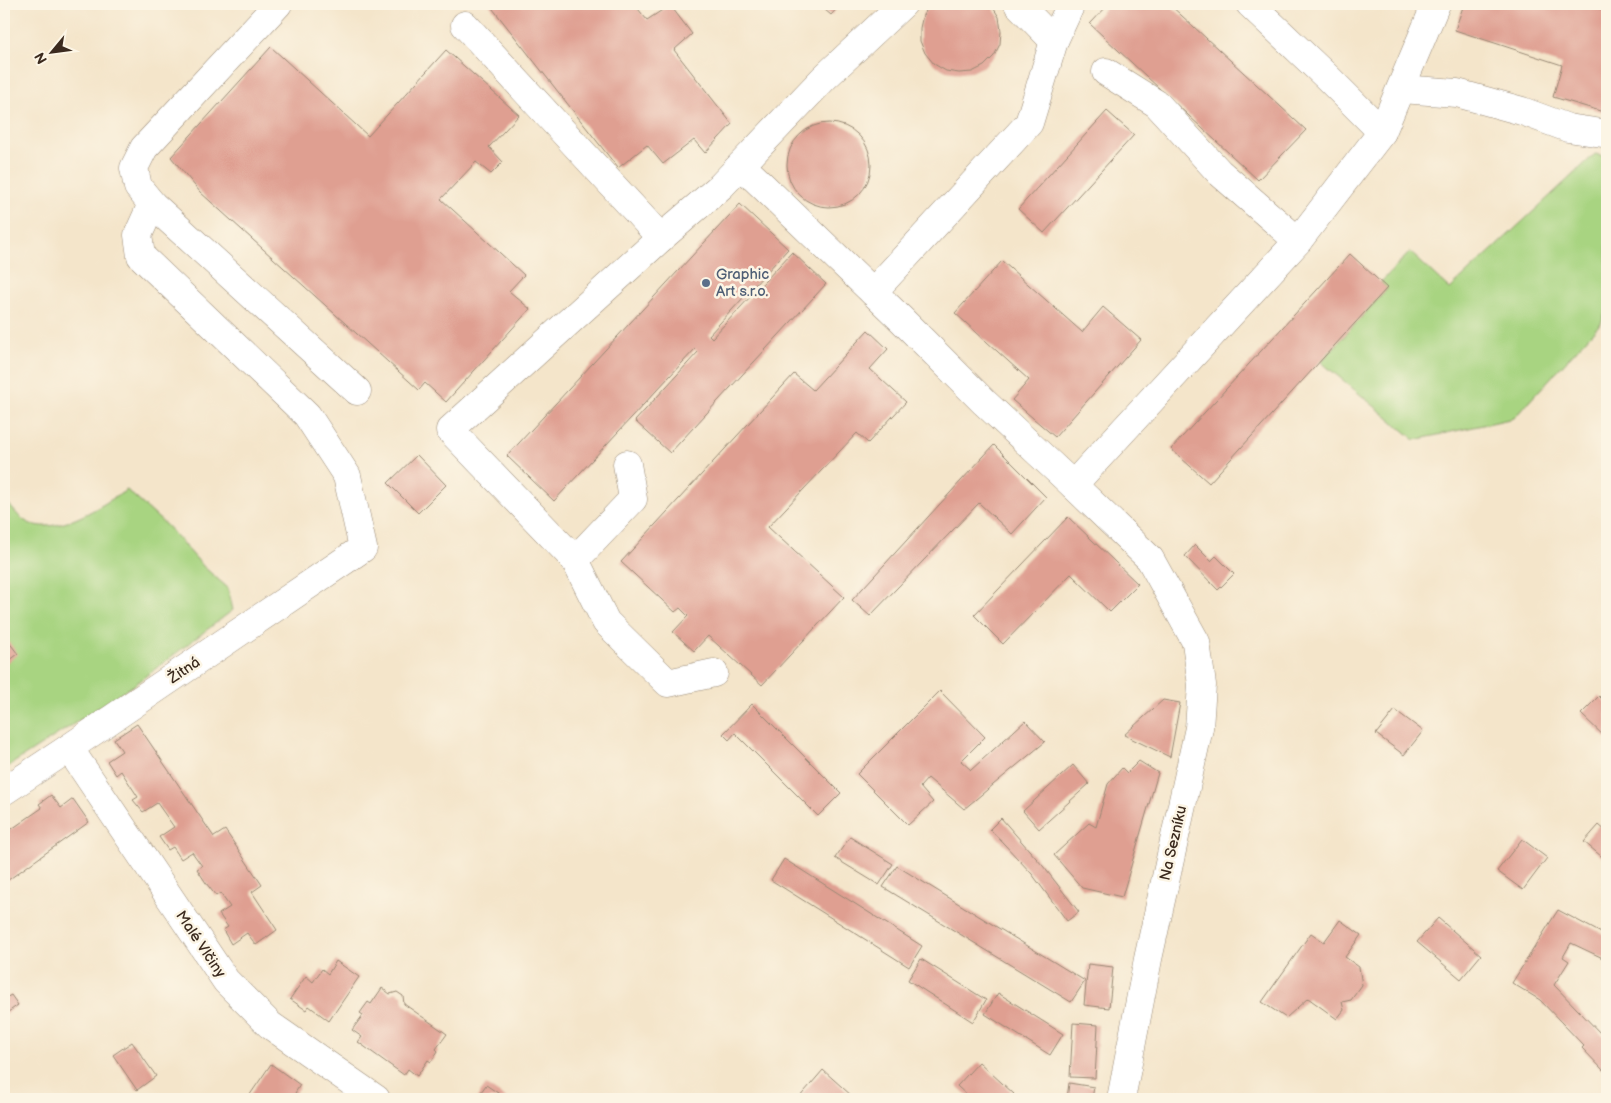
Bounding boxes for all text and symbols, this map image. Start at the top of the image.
north arrow [28,28,78,78]
text: N [31,49,51,67]
place label: Graphic Art s.r.o. [716,265,769,301]
marker: Graphic Art s.r.o. [700,277,712,289]
street label: Žitná [164,653,204,688]
street label: Na Sezníku [1156,804,1191,882]
street label: Malé Vlčiny [171,907,230,982]

